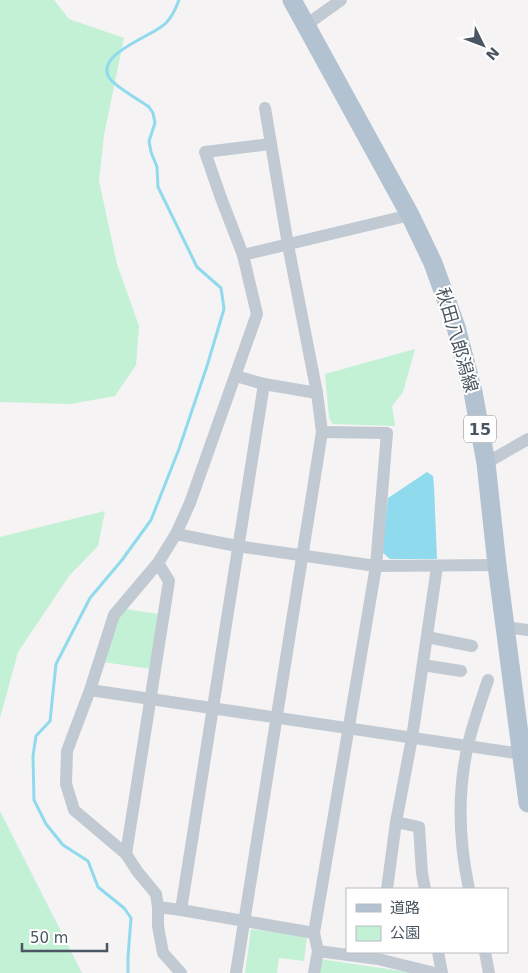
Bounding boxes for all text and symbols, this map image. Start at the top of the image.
north arrow [458,20,508,70]
text: N [483,44,503,63]
street label: 秋田八郎潟線 [433,285,482,395]
road number: 15 [464,416,496,442]
legend [346,888,508,953]
text: 道路 [390,899,420,917]
scale bar [22,920,108,952]
text: 公園 [390,924,420,942]
text: 50 m [30,929,68,947]

